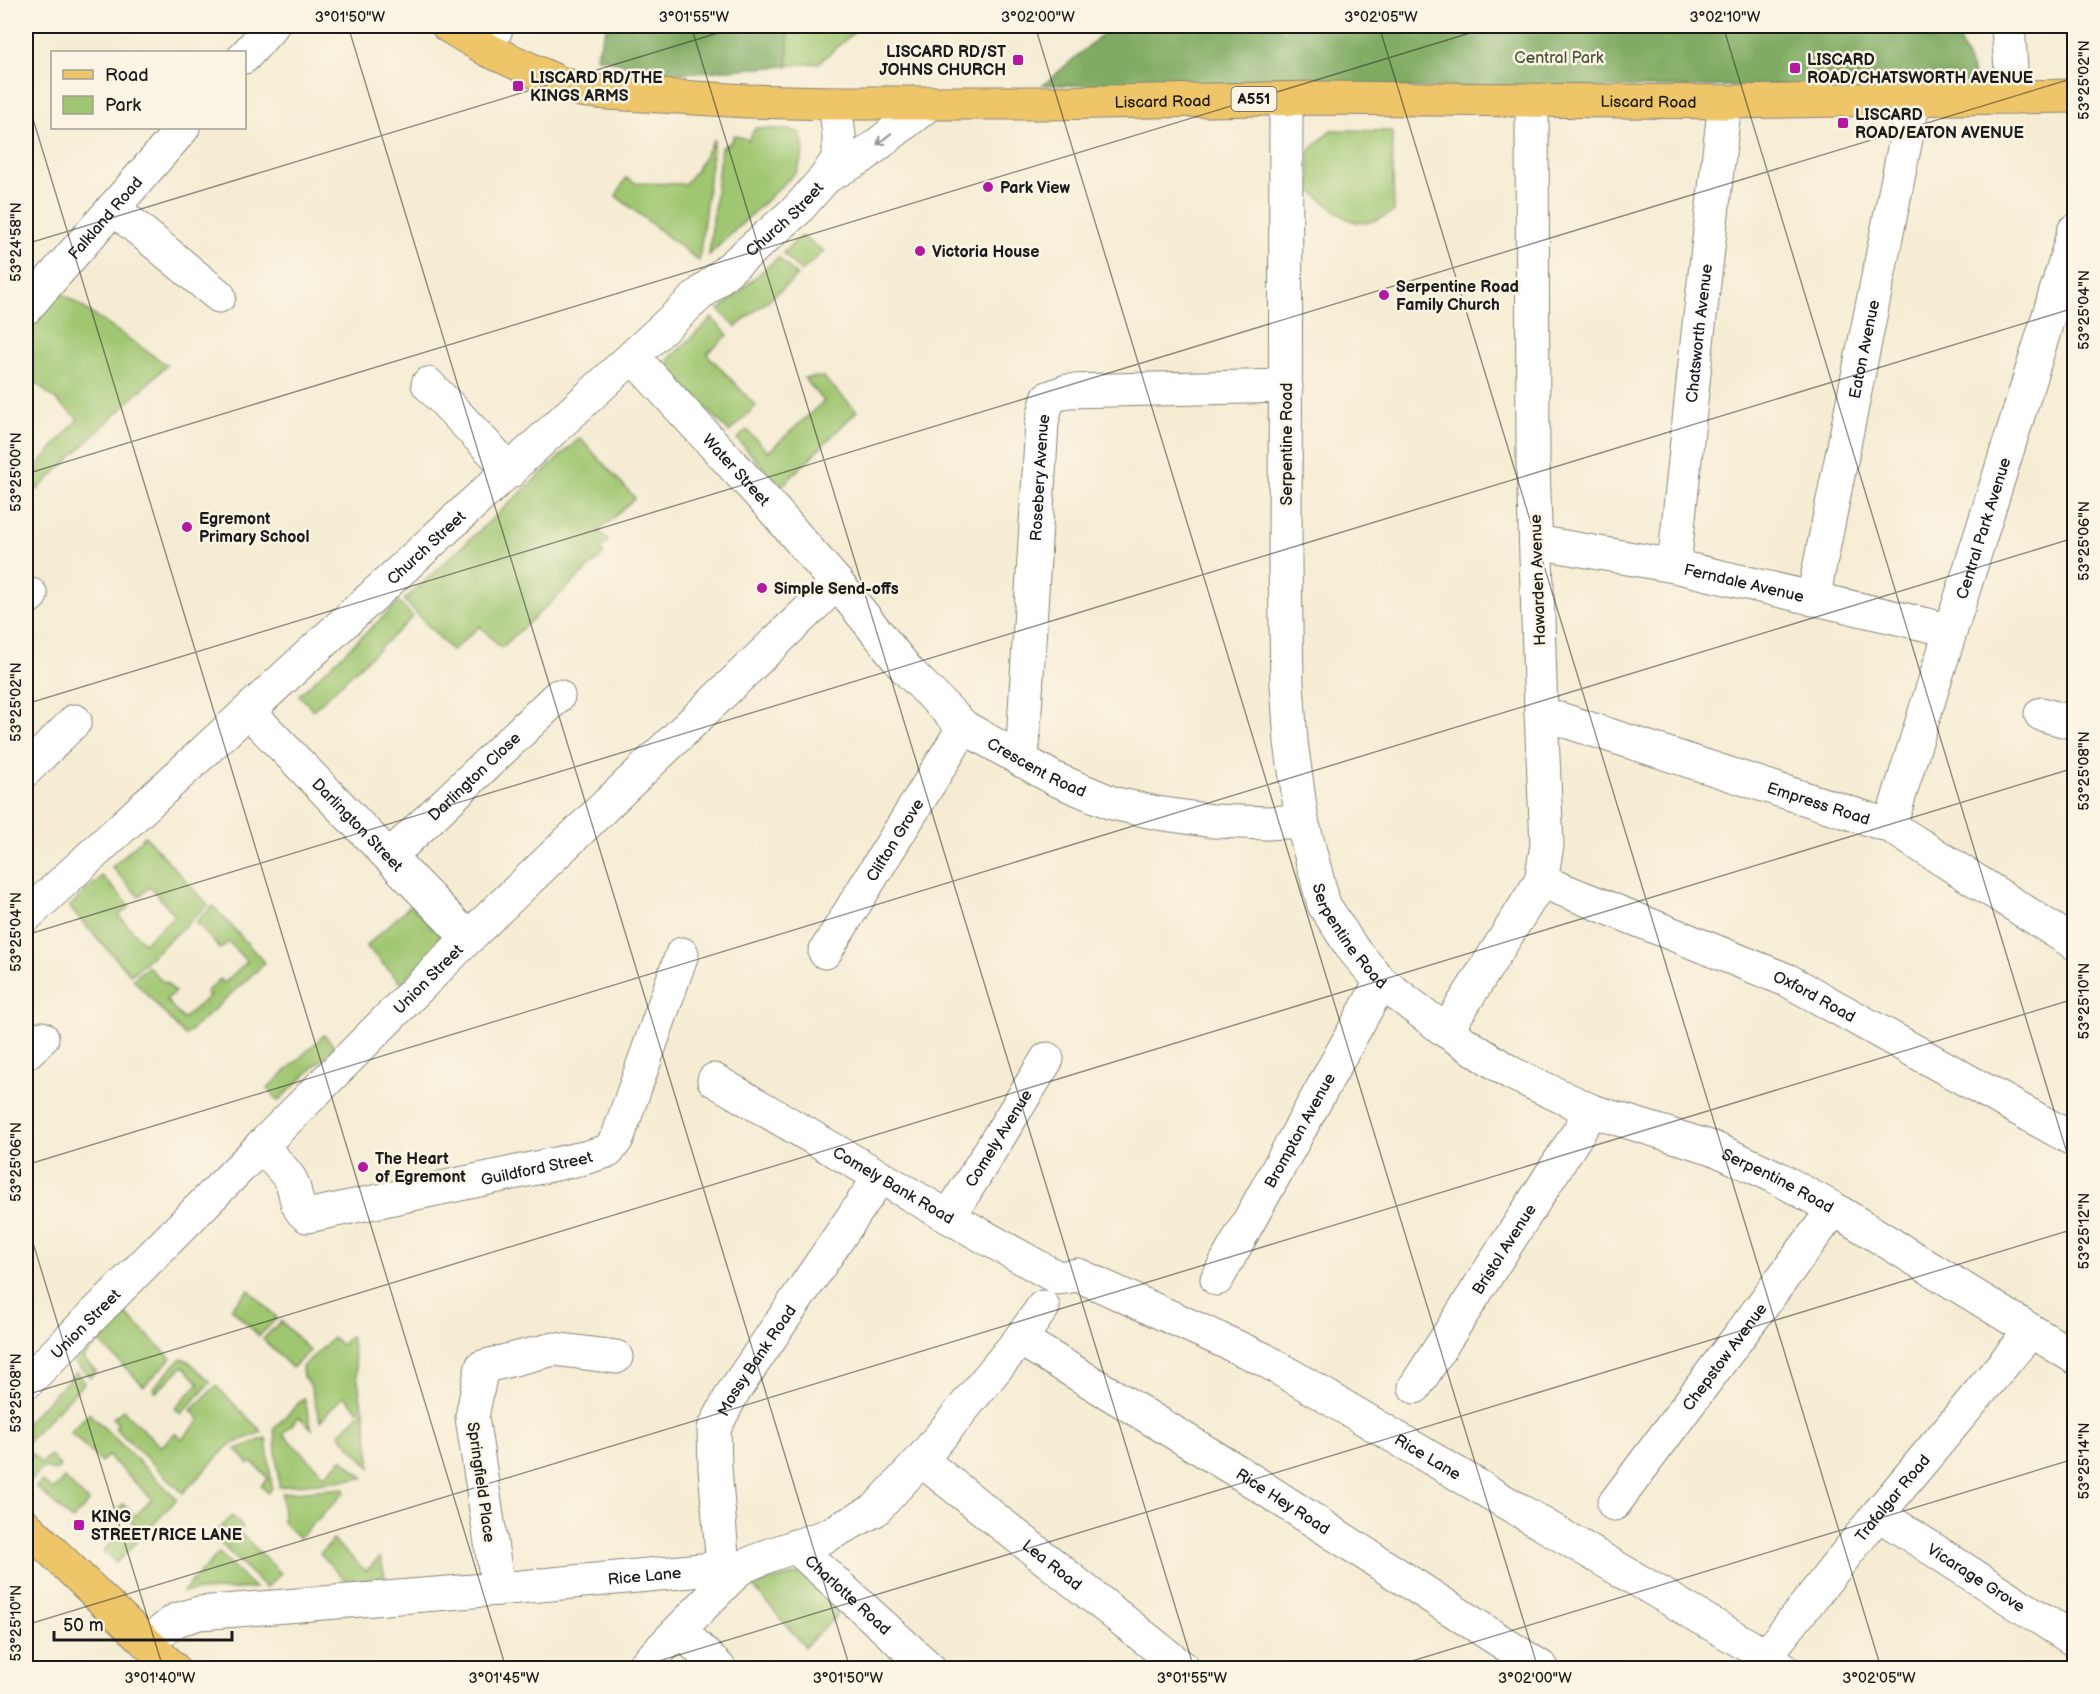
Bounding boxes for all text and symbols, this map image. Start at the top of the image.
text: 3°01'50"W [315,8,386,27]
text: 3°01'55"W [659,8,729,27]
text: 3°02'00"W [1001,8,1075,27]
text: 3°02'05"W [1344,8,1418,27]
text: 3°02'10"W [1690,8,1761,27]
text: 53°25'02"N [2075,40,2094,120]
place label: LISCARD RD/ST JOHNS CHURCH [879,43,1007,80]
park label: Central Park [1514,49,1604,68]
legend [51,51,246,129]
place label: LISCARD ROAD/CHATSWORTH AVENUE [1807,51,2033,88]
marker: LISCARD RD/ST JOHNS CHURCH [1011,53,1025,67]
marker: LISCARD ROAD/CHATSWORTH AVENUE [1788,61,1802,75]
text: Road [105,65,149,86]
place label: LISCARD RD/THE KINGS ARMS [530,69,663,106]
marker: LISCARD RD/THE KINGS ARMS [511,79,525,93]
road number: A551 [1232,87,1276,111]
street label: Liscard Road [1114,92,1211,113]
street label: Liscard Road [1600,93,1697,113]
text: Park [105,95,141,116]
place label: LISCARD ROAD/EATON AVENUE [1855,106,2024,143]
marker: LISCARD ROAD/EATON AVENUE [1836,116,1850,130]
one-way arrow [876,132,892,145]
street label: Falkland Road [65,173,147,264]
street label: Church Street [742,179,828,261]
place label: Park View [1000,179,1071,198]
marker: Park View [981,180,995,194]
text: 53°24'58"N [7,202,26,282]
place label: Victoria House [932,243,1039,262]
marker: Victoria House [913,244,927,258]
street label: Chatsworth Avenue [1683,263,1717,404]
text: 53°25'04"N [2075,270,2094,350]
place label: Serpentine Road Family Church [1396,278,1519,315]
marker: Serpentine Road Family Church [1377,288,1391,302]
street label: Eaton Avenue [1846,298,1884,400]
street label: Serpentine Road [1278,383,1297,505]
street label: Rosebery Avenue [1027,412,1055,542]
street label: Water Street [698,431,773,510]
text: 53°25'00"N [7,432,26,512]
street label: Central Park Avenue [1953,455,2016,602]
text: 53°25'06"N [2075,501,2094,581]
street label: Church Street [384,507,470,589]
place label: Egremont Primary School [199,510,309,547]
street label: Hawarden Avenue [1527,513,1550,646]
marker: Egremont Primary School [180,520,194,534]
street label: Ferndale Avenue [1682,561,1806,607]
place label: Simple Send-offs [774,580,899,599]
marker: Simple Send-offs [755,581,769,595]
text: 53°25'02"N [7,662,26,742]
street label: Darlington Close [425,728,525,825]
text: 53°25'08"N [2075,731,2094,811]
street label: Crescent Road [983,734,1089,802]
street label: Darlington Street [307,775,406,876]
street label: Empress Road [1765,779,1872,830]
street label: Clifton Grove [863,795,929,885]
street label: Serpentine Road [1308,881,1390,994]
text: 53°25'04"N [7,892,26,972]
street label: Union Street [390,941,467,1018]
text: 53°25'10"N [2075,963,2094,1039]
street label: Oxford Road [1770,968,1858,1027]
street label: Brompton Avenue [1261,1070,1340,1192]
street label: Comely Avenue [962,1086,1037,1191]
text: 53°25'06"N [7,1122,26,1202]
street label: Comely Bank Road [829,1143,957,1229]
street label: Serpentine Road [1718,1145,1836,1218]
street label: Guildford Street [479,1148,595,1190]
place label: The Heart of Egremont [375,1150,466,1187]
marker: The Heart of Egremont [356,1160,370,1174]
text: 53°25'12"N [2075,1193,2094,1269]
street label: Bristol Avenue [1469,1201,1541,1299]
street label: Union Street [48,1286,125,1363]
street label: Chepstow Avenue [1679,1300,1772,1415]
street label: Mossy Bank Road [714,1302,801,1420]
text: 53°25'08"N [7,1353,26,1433]
street label: Springfield Place [463,1421,498,1544]
text: 53°25'14"N [2075,1422,2094,1500]
street label: Rice Lane [1391,1431,1464,1485]
street label: Trafalgar Road [1852,1451,1935,1546]
street label: Rice Hey Road [1232,1465,1333,1539]
place label: KING STREET/RICE LANE [91,1508,242,1545]
marker: KING STREET/RICE LANE [72,1518,86,1532]
street label: Lea Road [1018,1536,1085,1595]
street label: Vicarage Grove [1923,1540,2028,1617]
street label: Charlotte Road [800,1552,894,1639]
street label: Rice Lane [607,1564,683,1590]
text: 53°25'10"N [7,1585,26,1661]
scale bar [54,1604,232,1642]
text: 50 m [63,1615,104,1636]
text: 3°01'40"W [124,1669,196,1688]
text: 3°01'45"W [469,1669,540,1688]
text: 3°01'50"W [813,1669,884,1688]
text: 3°01'55"W [1157,1669,1227,1688]
text: 3°02'00"W [1498,1669,1572,1688]
text: 3°02'05"W [1842,1669,1916,1688]

